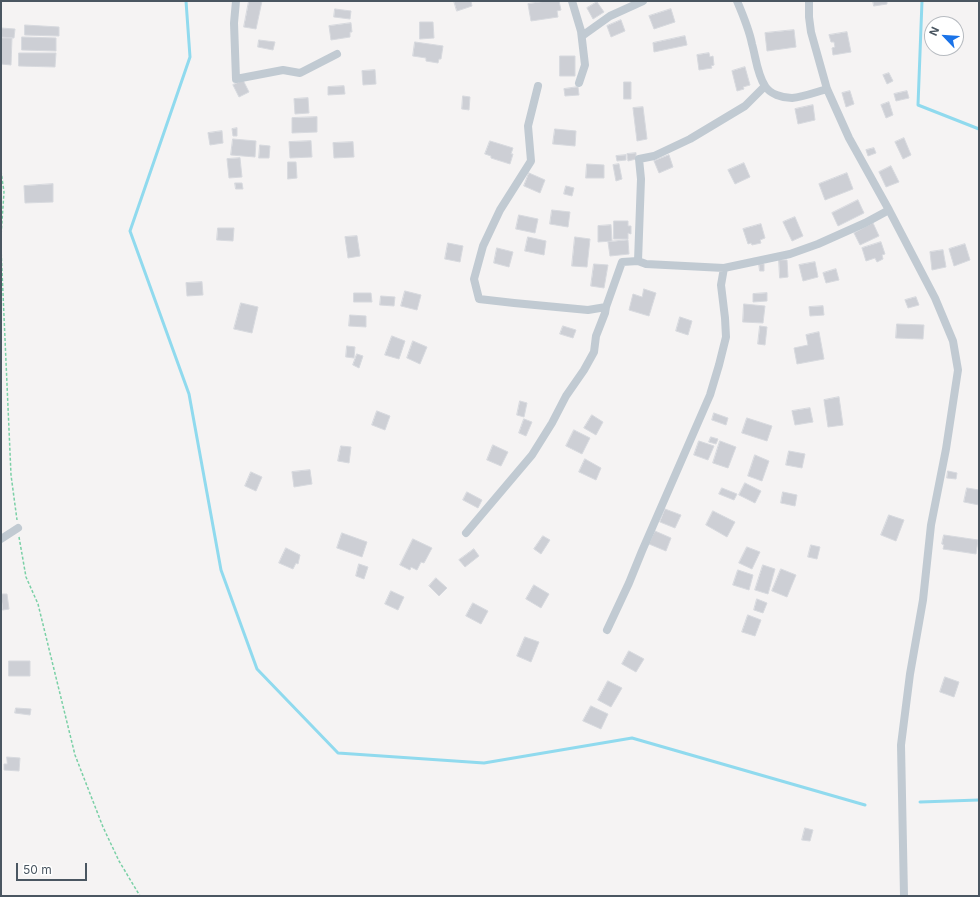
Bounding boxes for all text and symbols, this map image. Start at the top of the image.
north arrow [924,16,964,56]
text: N [926,25,942,38]
scale bar [18,855,89,881]
text: 50 m [23,862,52,877]

